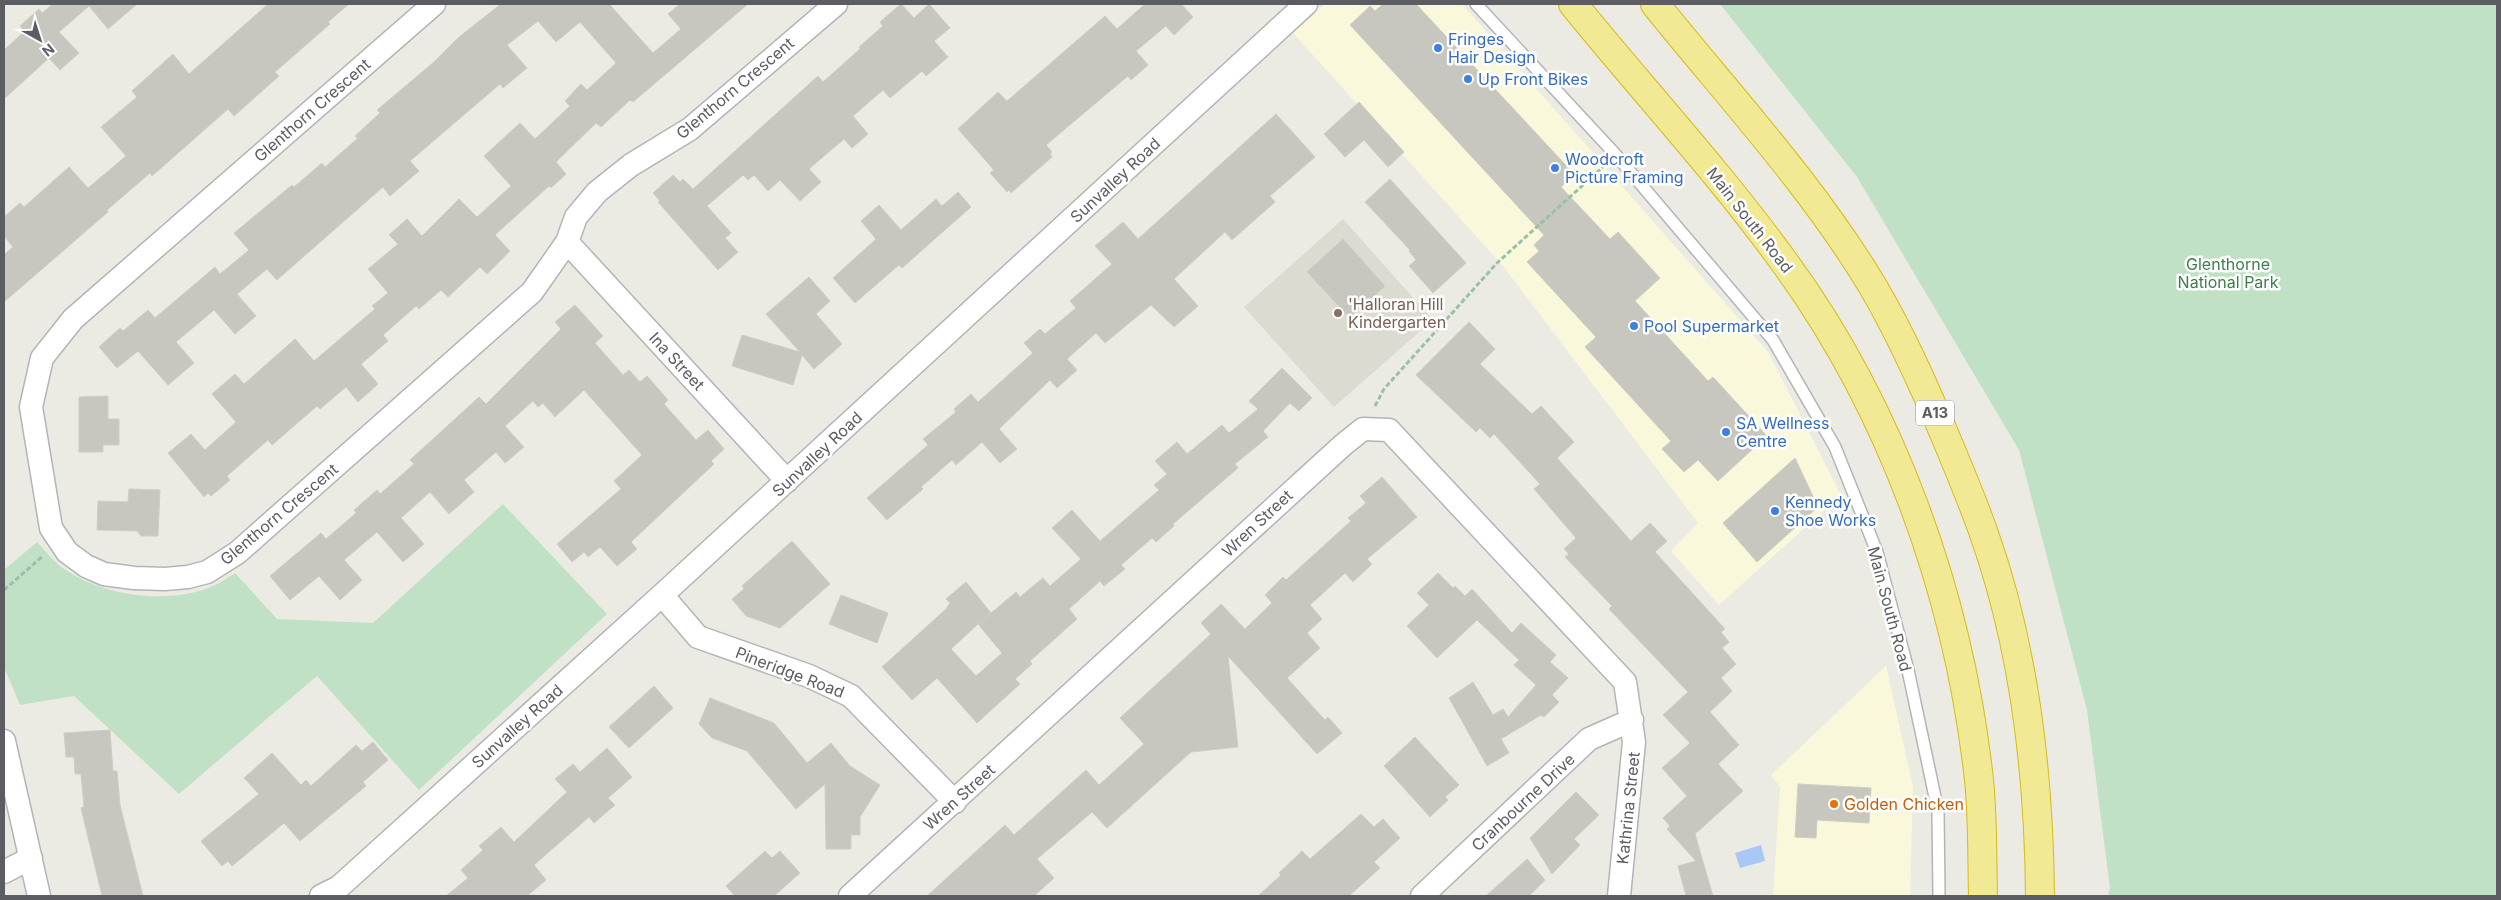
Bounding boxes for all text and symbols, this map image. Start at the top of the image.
north arrow [15,15,65,65]
place label: Fringes Hair Design [1448,29,1536,67]
street label: Glenthorn Crescent [672,33,798,143]
text: N [39,41,58,60]
marker: Fringes Hair Design [1432,42,1444,54]
street label: Glenthorn Crescent [250,54,374,166]
place label: Up Front Bikes [1478,69,1588,89]
marker: Up Front Bikes [1462,73,1474,85]
street label: Sunvalley Road [1066,133,1164,227]
place label: Woodcroft Picture Framing [1565,149,1684,187]
marker: Woodcroft Picture Framing [1549,162,1561,174]
street label: Main South Road [1703,163,1797,277]
park label: Glenthorne National Park [2178,254,2279,292]
place label: 'Halloran Hill Kindergarten [1348,294,1446,332]
marker: 'Halloran Hill Kindergarten [1332,307,1344,319]
place label: Pool Supermarket [1644,316,1779,336]
marker: Pool Supermarket [1628,320,1640,332]
street label: Ina Street [645,328,709,394]
road number: A13 [1916,400,1954,426]
street label: Sunvalley Road [768,407,866,501]
place label: SA Wellness Centre [1736,413,1830,451]
marker: SA Wellness Centre [1720,426,1732,438]
street label: Glenthorn Crescent [216,459,342,569]
street label: Wren Street [1217,485,1297,561]
place label: Kennedy Shoe Works [1785,492,1876,530]
marker: Kennedy Shoe Works [1769,505,1781,517]
street label: Main South Road [1864,544,1916,674]
street label: Pineridge Road [733,642,847,702]
street label: Sunvalley Road [467,680,567,772]
street label: Cranbourne Drive [1467,749,1579,855]
street label: Kathrina Street [1612,751,1644,865]
street label: Wren Street [919,760,999,834]
place label: Golden Chicken [1844,794,1964,814]
marker: Golden Chicken [1828,798,1840,810]

